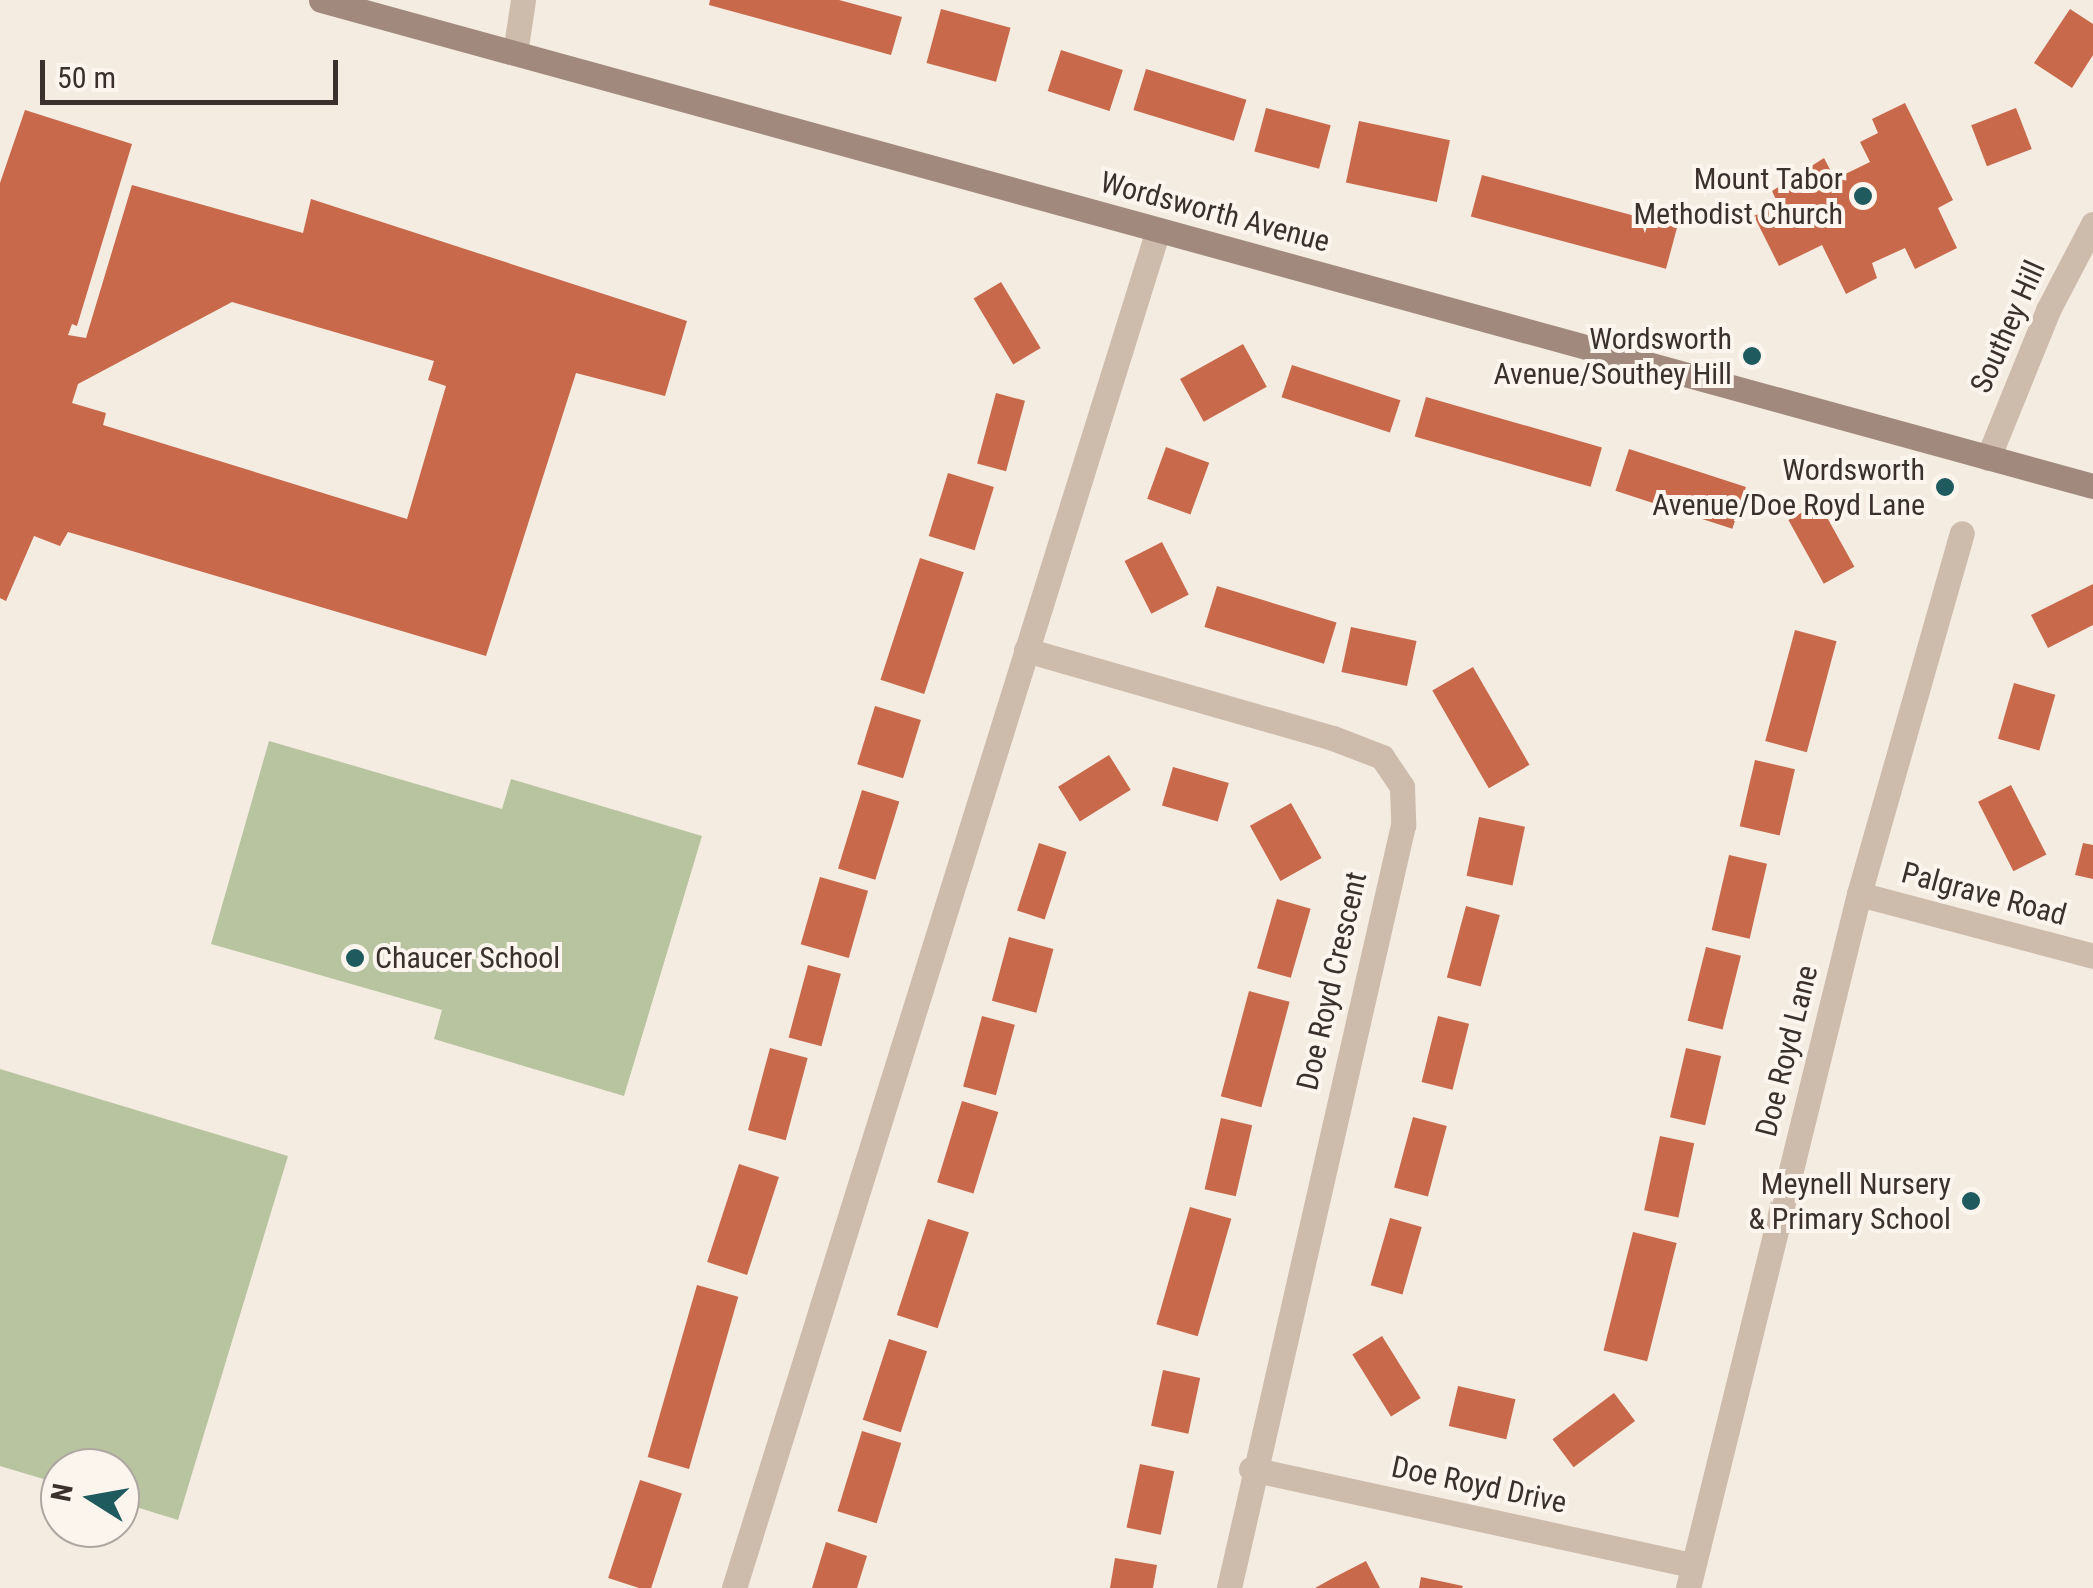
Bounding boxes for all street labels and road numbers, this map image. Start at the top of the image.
street label: Wordsworth Avenue [1096,164,1334,260]
street label: Southey Hill [1963,255,2053,399]
street label: Palgrave Road [1898,855,2070,933]
street label: Doe Royd Crescent [1289,868,1375,1094]
street label: Doe Royd Lane [1748,962,1826,1140]
street label: Doe Royd Drive [1388,1449,1570,1521]

